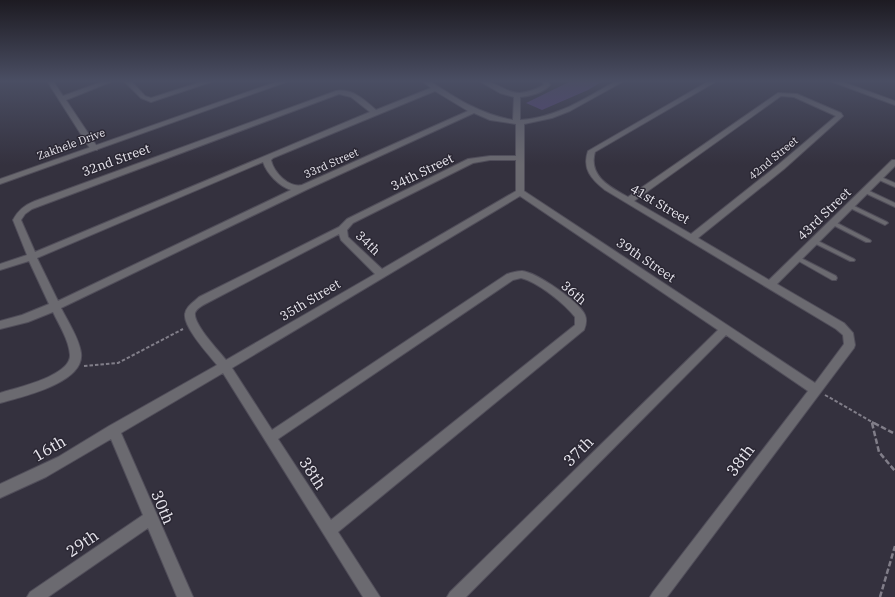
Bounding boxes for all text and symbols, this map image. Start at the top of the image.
street label: Zakhele Drive [35,125,107,163]
street label: 42nd Street [745,133,801,183]
street label: 32nd Street [80,140,153,180]
street label: 33rd Street [302,145,361,181]
street label: 34th Street [388,149,457,195]
street label: 41st Street [627,180,693,228]
street label: 43rd Street [793,184,855,244]
street label: 34th [352,227,384,259]
street label: 39th Street [613,234,679,286]
street label: 35th Street [277,275,344,325]
street label: 36th [558,277,590,309]
street label: 16th [29,431,69,465]
street label: 37th [559,432,597,470]
street label: 38th [722,440,758,480]
street label: 38th [295,453,331,493]
street label: 30th [147,487,179,527]
street label: 29th [62,525,102,561]

